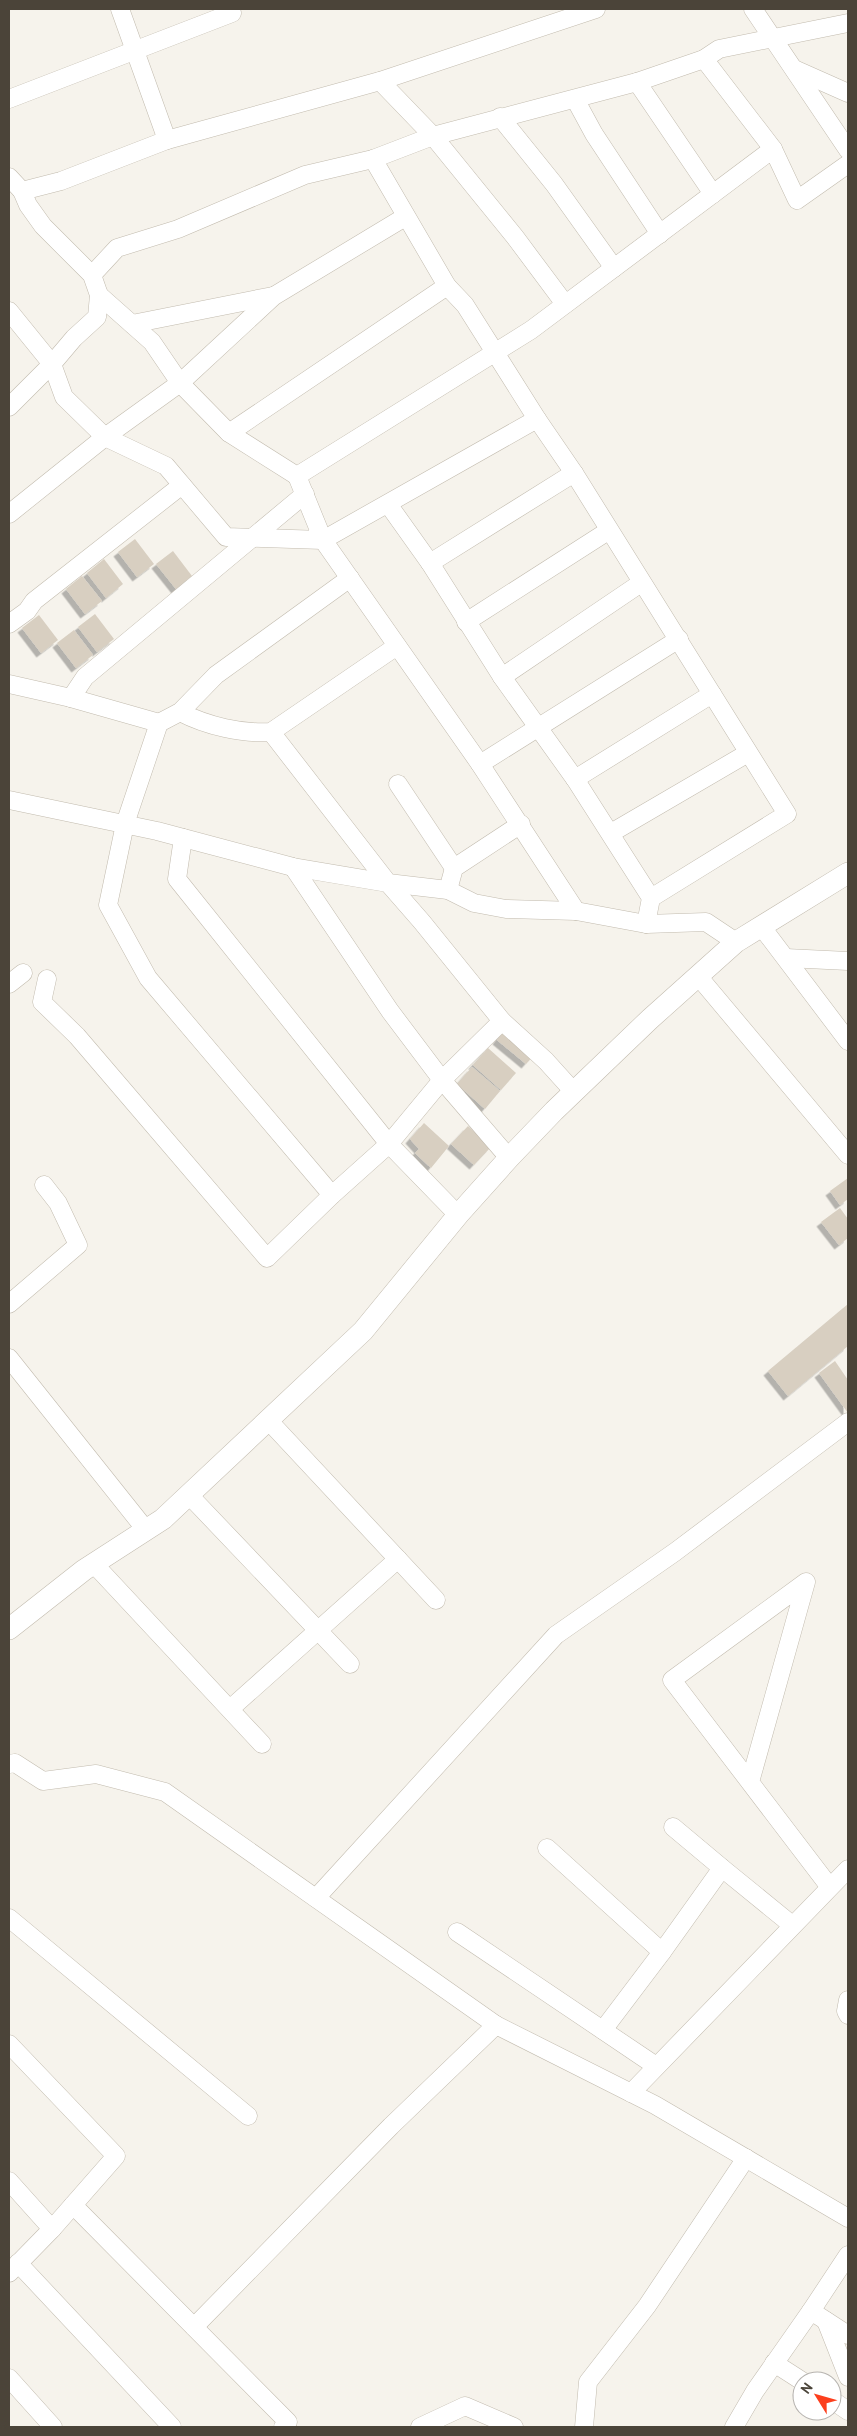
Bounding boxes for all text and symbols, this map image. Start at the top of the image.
north arrow [792,2371,842,2421]
text: N [797,2379,817,2397]

